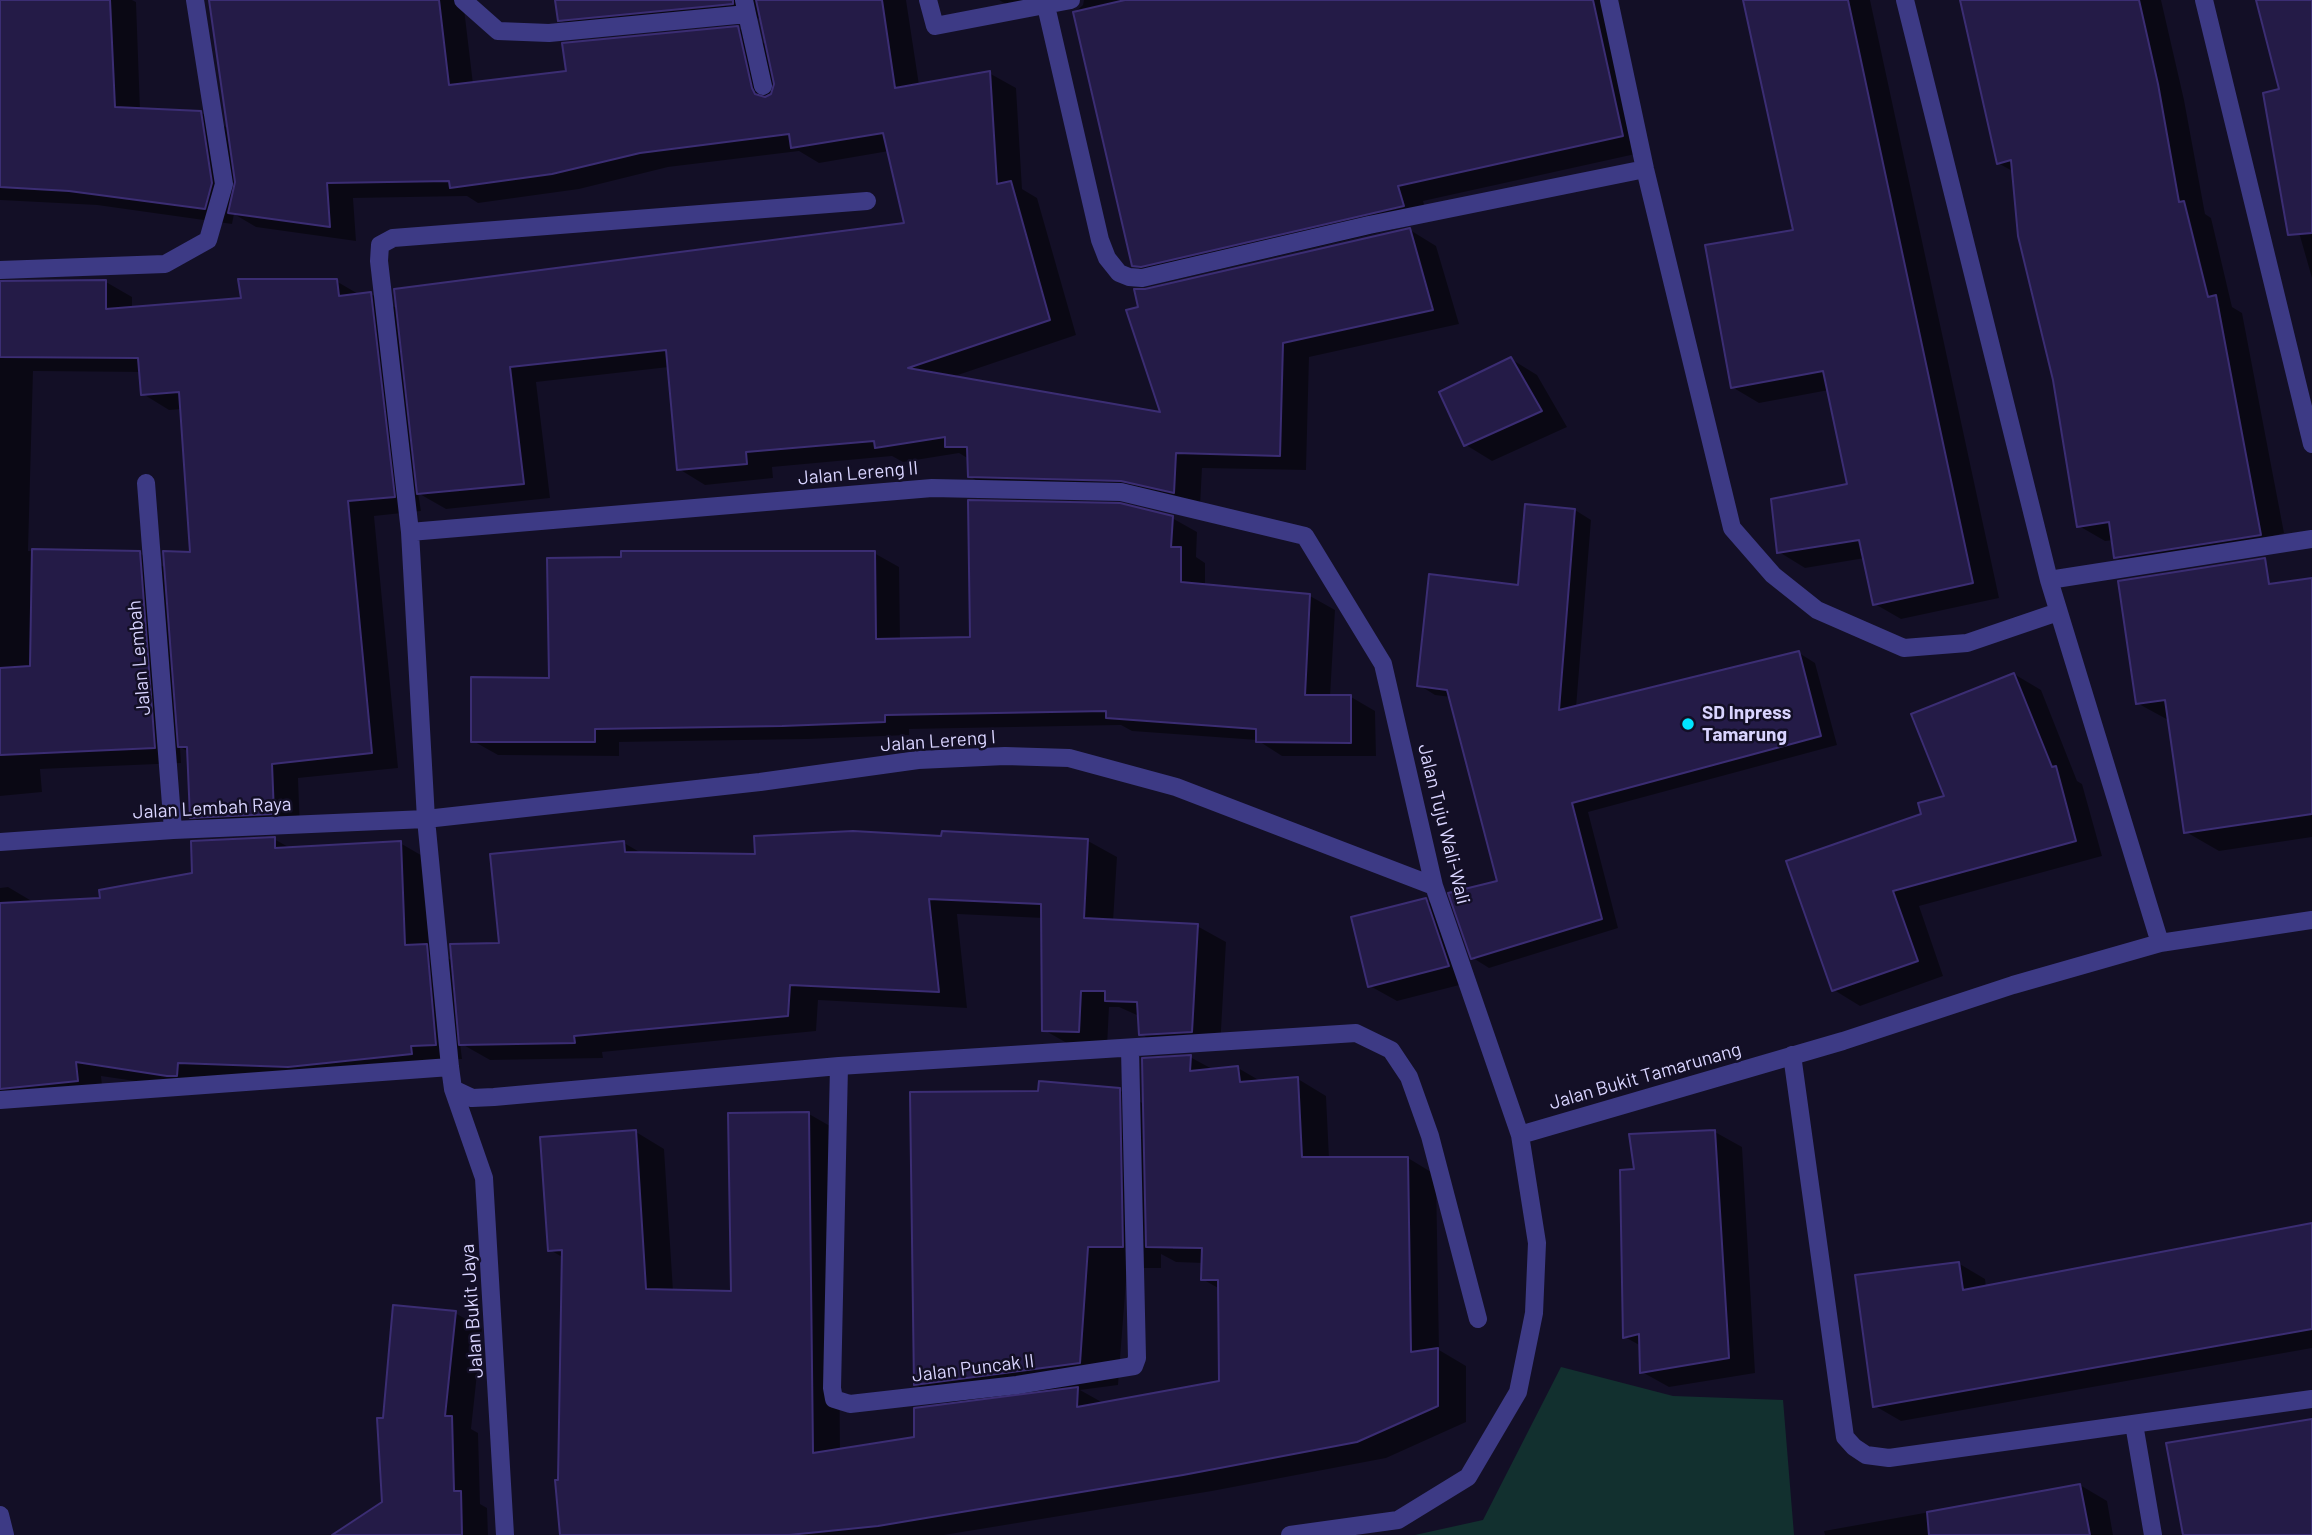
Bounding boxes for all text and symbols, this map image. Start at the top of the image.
street label: Jalan Lereng II [797,456,919,490]
street label: Jalan Lembah [123,599,155,717]
place label: SD Inpress Tamarung [1702,702,1791,746]
marker: SD Inpress Tamarung [1680,716,1696,732]
street label: Jalan Lereng I [879,726,997,756]
street label: Jalan Tuju Wali-Wali [1413,741,1475,907]
street label: Jalan Lembah Raya [132,792,292,824]
street label: Jalan Bukit Tamarunang [1546,1038,1744,1114]
street label: Jalan Bukit Jaya [456,1243,488,1379]
street label: Jalan Puncak II [911,1349,1035,1387]

